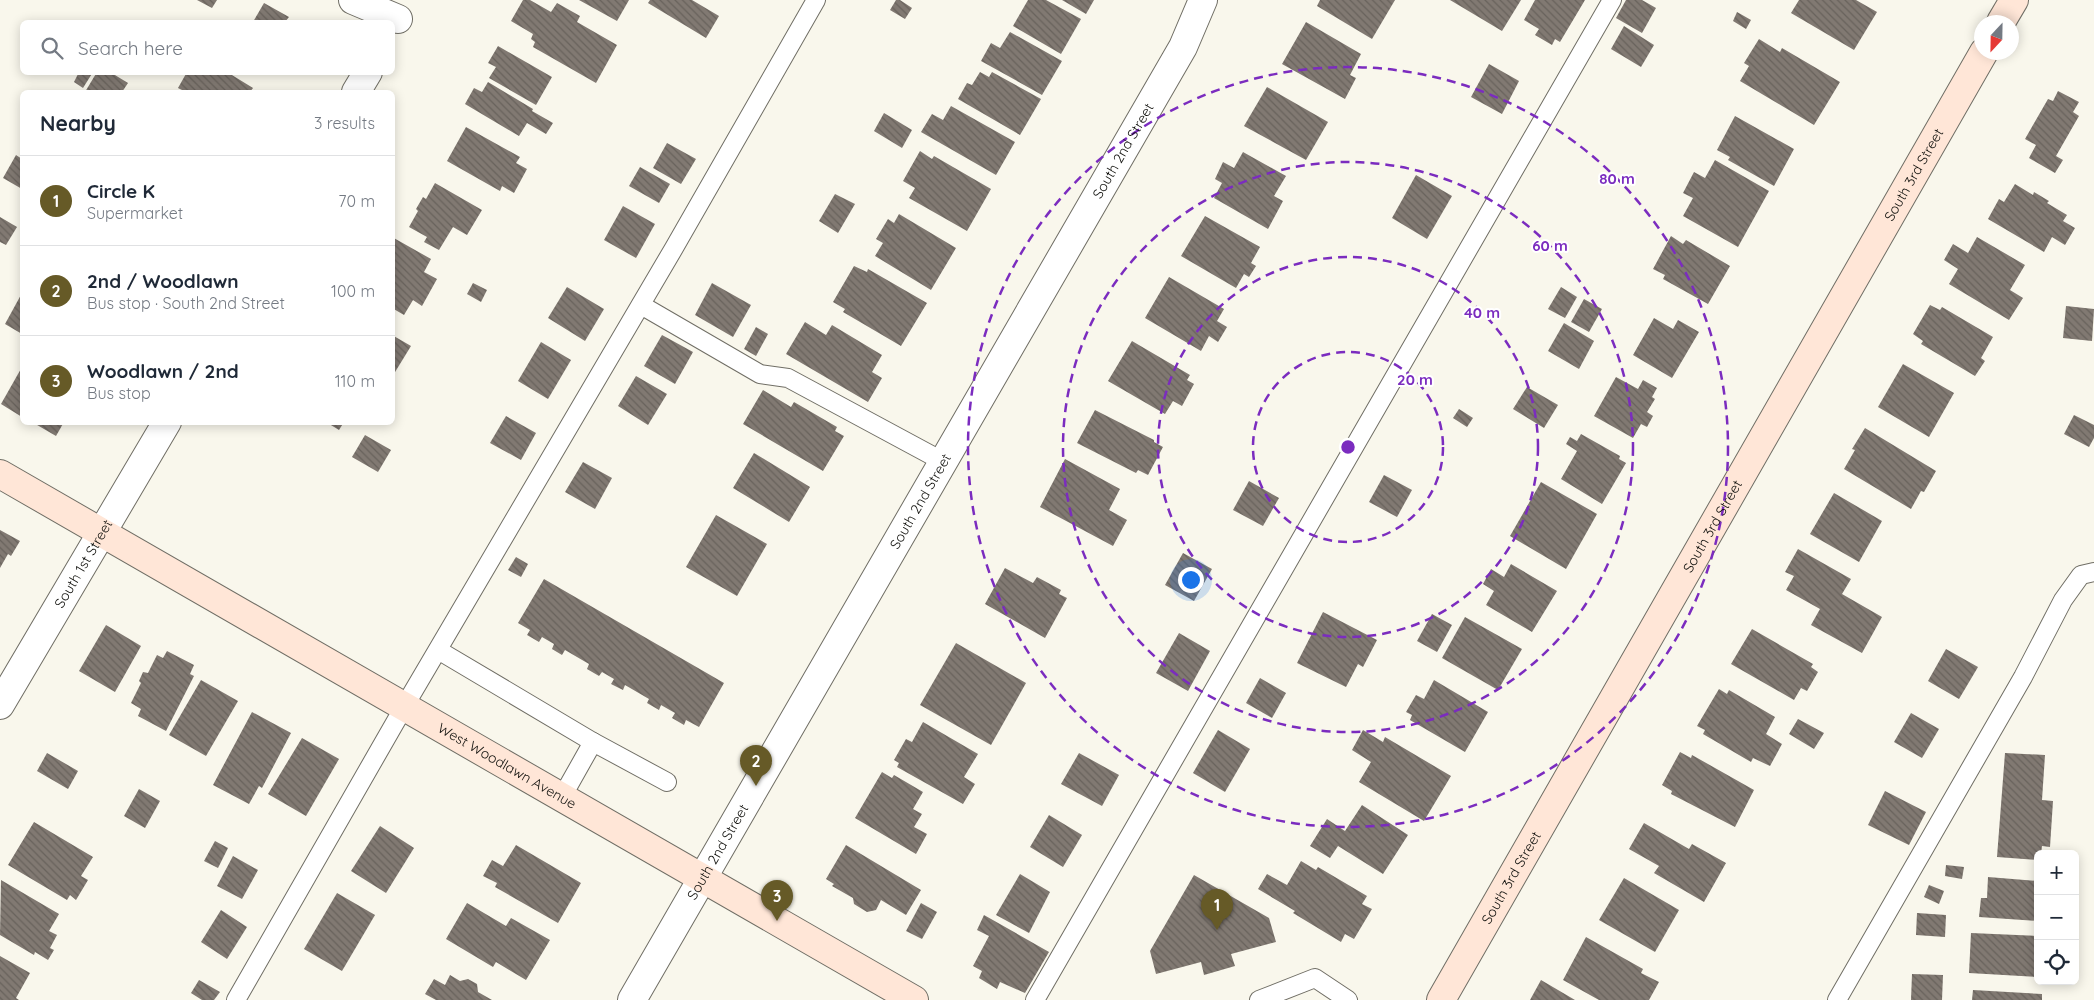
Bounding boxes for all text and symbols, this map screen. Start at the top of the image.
north arrow [1974,15,2019,60]
search box [20,20,395,75]
icon: search [38,34,66,62]
text: Search here [78,36,183,60]
street label: South 2nd Street [1088,100,1158,202]
text: Nearby [40,110,116,136]
text: 3 results [314,113,375,133]
street label: South 3rd Street [1880,125,1947,224]
text: 80 m [1599,169,1635,188]
text: Circle K [87,179,155,203]
text: 1 [53,191,59,211]
text: 70 m [338,191,375,211]
text: Supermarket [87,203,183,223]
text: 60 m [1532,236,1568,255]
text: 2nd / Woodlawn [87,269,239,293]
text: 2 [51,281,61,301]
text: 100 m [331,281,375,301]
text: Bus stop · South 2nd Street [87,293,285,313]
text: 40 m [1464,303,1500,322]
text: Woodlawn / 2nd [87,359,239,383]
text: 20 m [1397,370,1433,389]
text: 3 [52,371,60,391]
text: 110 m [335,371,375,391]
text: Bus stop [87,383,151,403]
centre of rings [1339,438,1357,456]
street label: South 2nd Street [886,450,955,552]
street label: South 3rd Street [1679,476,1746,576]
street label: South 1st Street [50,516,117,611]
your location [1178,567,1204,593]
street label: West Woodlawn Avenue [434,719,580,813]
pin: 2 [740,745,772,786]
street label: South 2nd Street [683,801,752,903]
street label: South 3rd Street [1477,828,1545,927]
map controls [2034,850,2079,985]
button: + [2034,850,2079,895]
pin: 3 [761,880,793,921]
pin: 1 [1201,889,1233,930]
button: − [2034,895,2079,940]
button: locate [2034,940,2079,985]

